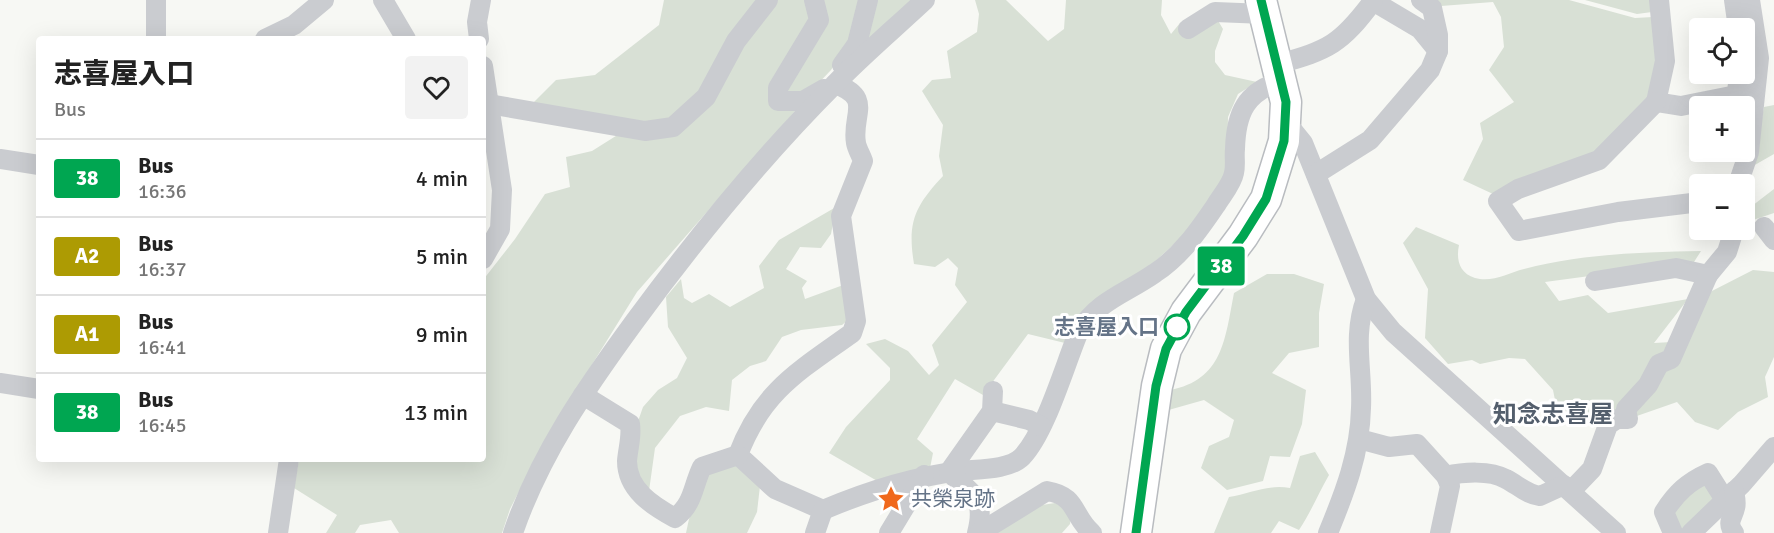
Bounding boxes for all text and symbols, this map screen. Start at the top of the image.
map controls [1689,18,1755,240]
button: locate [1689,18,1755,84]
button: heart [405,56,468,119]
text: 志喜屋入口 [54,57,194,91]
button: + [1689,96,1755,162]
text: Bus [54,97,86,122]
text: Bus [138,152,173,179]
text: 38 [76,165,98,191]
text: 4 min [416,165,468,192]
button: − [1689,174,1755,240]
text: 16:36 [138,179,187,204]
text: Bus [138,230,173,257]
text: A2 [75,243,99,269]
text: 5 min [416,243,468,270]
line badge: 38 [1194,246,1248,286]
text: 38 [1210,253,1232,279]
text: 16:37 [138,257,187,282]
text: Bus [138,308,173,335]
place label: 志喜屋入口 [1054,314,1159,340]
marker: 志喜屋入口 [1164,314,1190,340]
text: A1 [75,321,99,347]
text: 9 min [416,321,468,348]
text: 16:41 [138,335,187,360]
text: Bus [138,386,173,413]
text: 38 [76,399,98,425]
text: 13 min [404,399,468,426]
district label: 知念志喜屋 [1493,399,1613,429]
text: 16:45 [138,413,187,438]
place icon: 共榮泉跡 [876,484,906,514]
place label: 共榮泉跡 [911,486,995,512]

